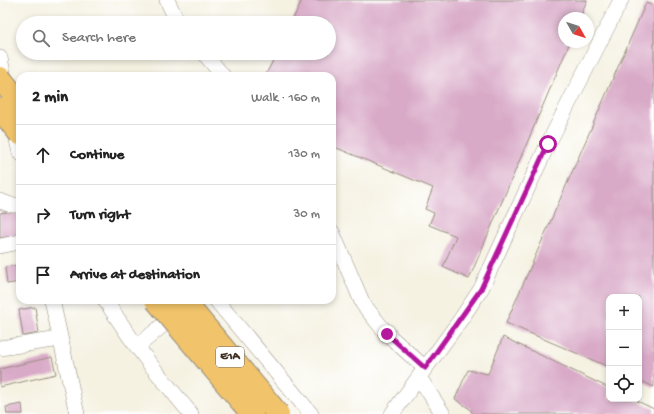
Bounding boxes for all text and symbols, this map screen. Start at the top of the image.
north arrow [558,12,594,48]
search box [16,16,336,60]
icon: search [30,27,52,49]
text: Search here [62,29,136,47]
text: 2 min [32,88,68,108]
text: Walk · 160 m [251,91,320,106]
route start [539,135,557,153]
icon: ahead [32,144,54,166]
text: Continue [70,146,124,164]
text: 130 m [288,147,320,162]
icon: right [32,204,54,226]
text: Turn right [70,206,130,224]
text: 30 m [294,207,320,222]
icon: arrive [32,264,54,286]
text: Arrive at destination [70,266,200,284]
map controls [606,294,642,402]
button: + [606,294,642,330]
route end [378,325,396,343]
button: − [606,330,642,366]
road number: E1A [216,347,244,367]
button: locate [606,366,642,402]

